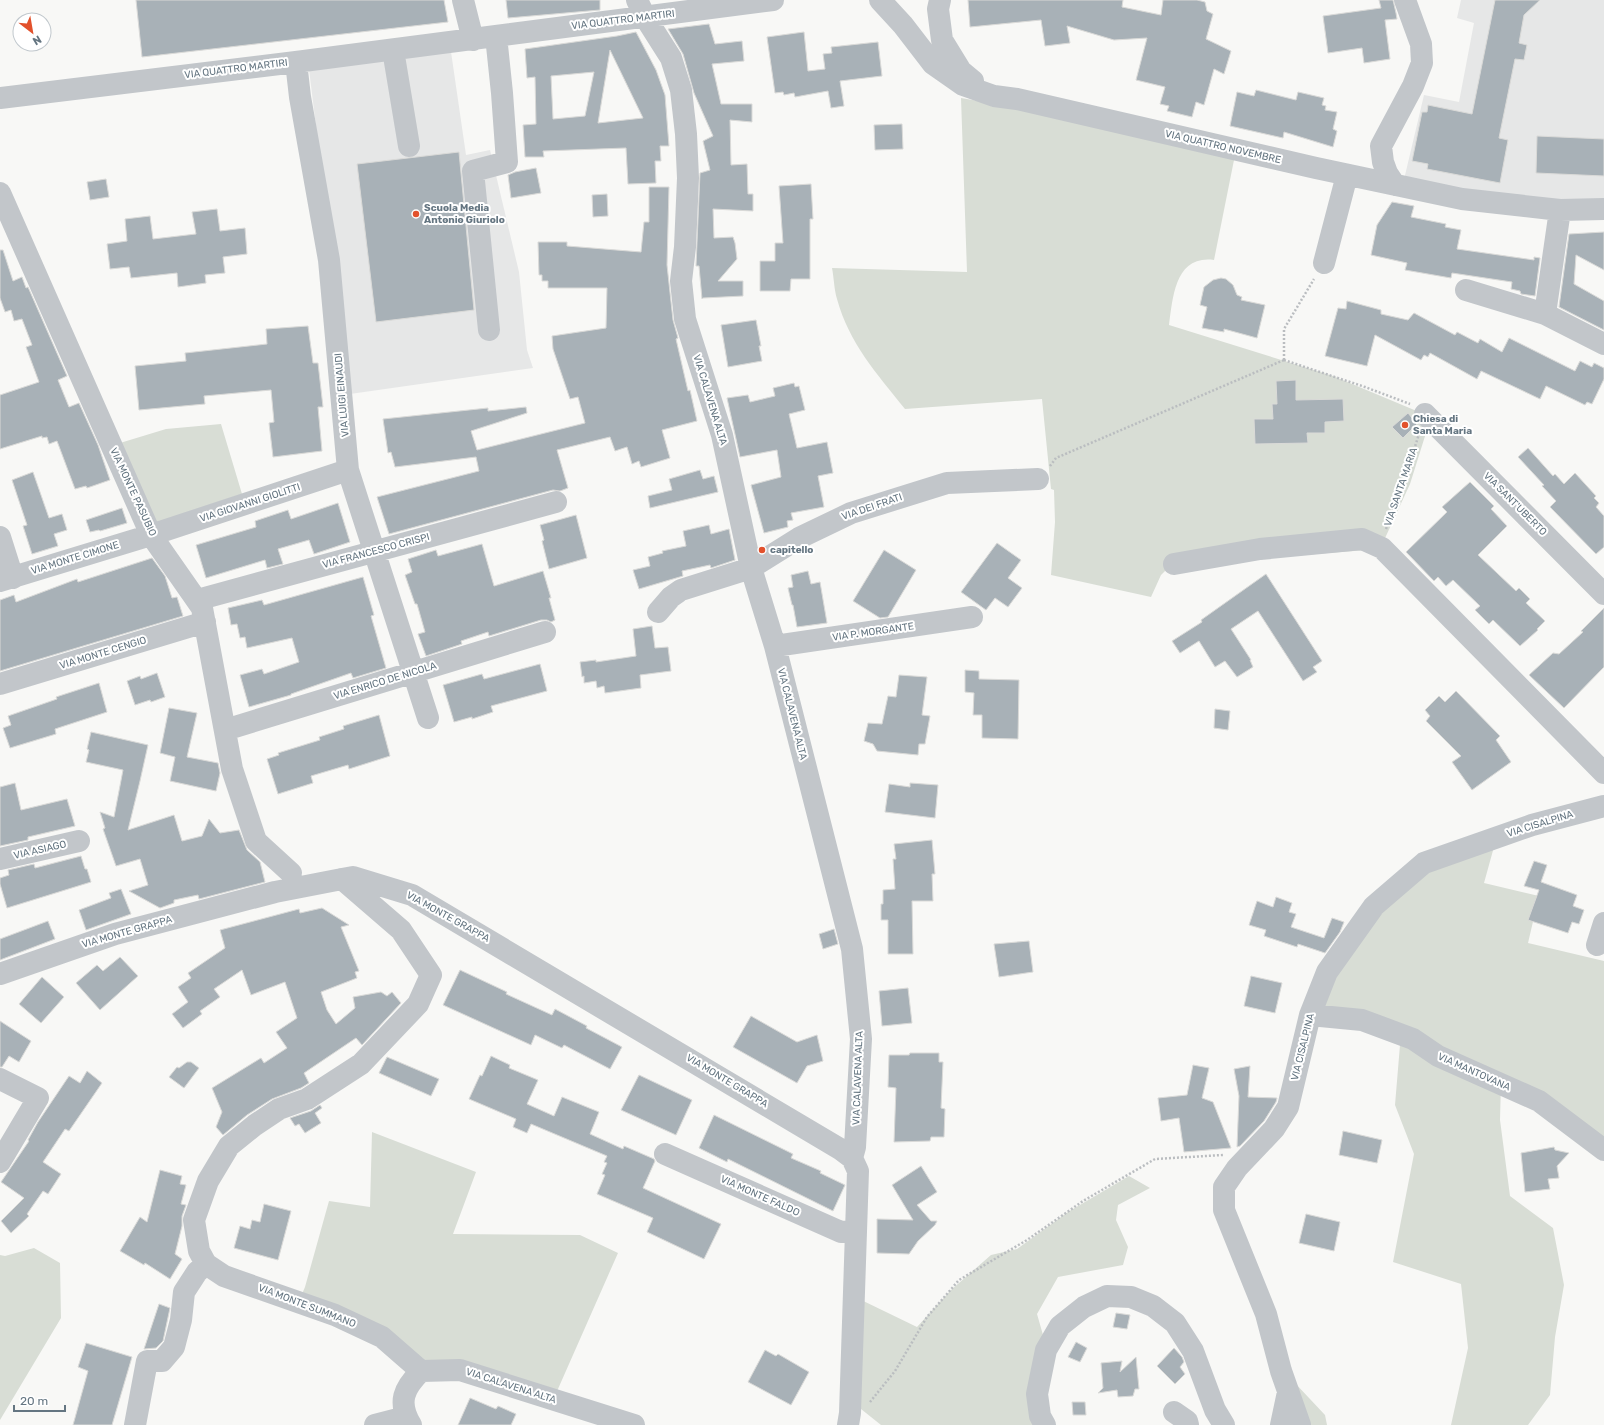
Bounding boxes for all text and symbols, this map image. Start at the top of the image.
street label: VIA QUATTRO MARTIRI [571,8,675,32]
north arrow [12,12,52,52]
text: N [30,33,44,48]
street label: VIA QUATTRO MARTIRI [184,57,288,81]
street label: VIA QUATTRO NOVEMBRE [1164,128,1282,166]
place label: Scuola Media Antonio Giuriolo [424,202,505,226]
marker: Scuola Media Antonio Giuriolo [411,209,421,219]
street label: VIA LUIGI EINAUDI [332,352,352,438]
street label: VIA CALAVENA ALTA [690,353,730,447]
place label: Chiesa di Santa Maria [1413,413,1472,437]
marker: Chiesa di Santa Maria [1400,420,1410,430]
street label: VIA MONTE PASUBIO [107,446,159,538]
street label: VIA SANTA MARIA [1382,446,1420,528]
street label: VIA SANT'UBERTO [1481,470,1549,538]
street label: VIA GIOVANNI GIOLITTI [198,481,302,525]
street label: VIA DEI FRATI [840,491,904,523]
street label: VIA FRANCESCO CRISPI [321,531,431,571]
street label: VIA MONTE CIMONE [30,539,120,577]
place label: capitello [770,544,813,556]
marker: capitello [757,545,767,555]
street label: VIA P. MORGANTE [831,620,915,644]
street label: VIA MONTE CENGIO [58,634,148,672]
street label: VIA ENRICO DE NICOLA [332,660,438,702]
street label: VIA CALAVENA ALTA [775,667,809,762]
street label: VIA CISALPINA [1505,808,1575,840]
street label: VIA ASIAGO [13,838,68,862]
street label: VIA MONTE GRAPPA [404,889,492,945]
street label: VIA MONTE GRAPPA [80,913,174,951]
street label: VIA CISALPINA [1289,1012,1317,1082]
street label: VIA CALAVENA ALTA [850,1030,866,1125]
street label: VIA MANTOVANA [1436,1051,1513,1094]
street label: VIA MONTE GRAPPA [684,1052,770,1110]
street label: VIA MONTE FALDO [718,1173,802,1219]
street label: VIA MONTE SUMMANO [256,1282,358,1330]
street label: VIA CALAVENA ALTA [464,1366,558,1406]
scale bar [14,1387,65,1413]
text: 20 m [20,1394,48,1408]

